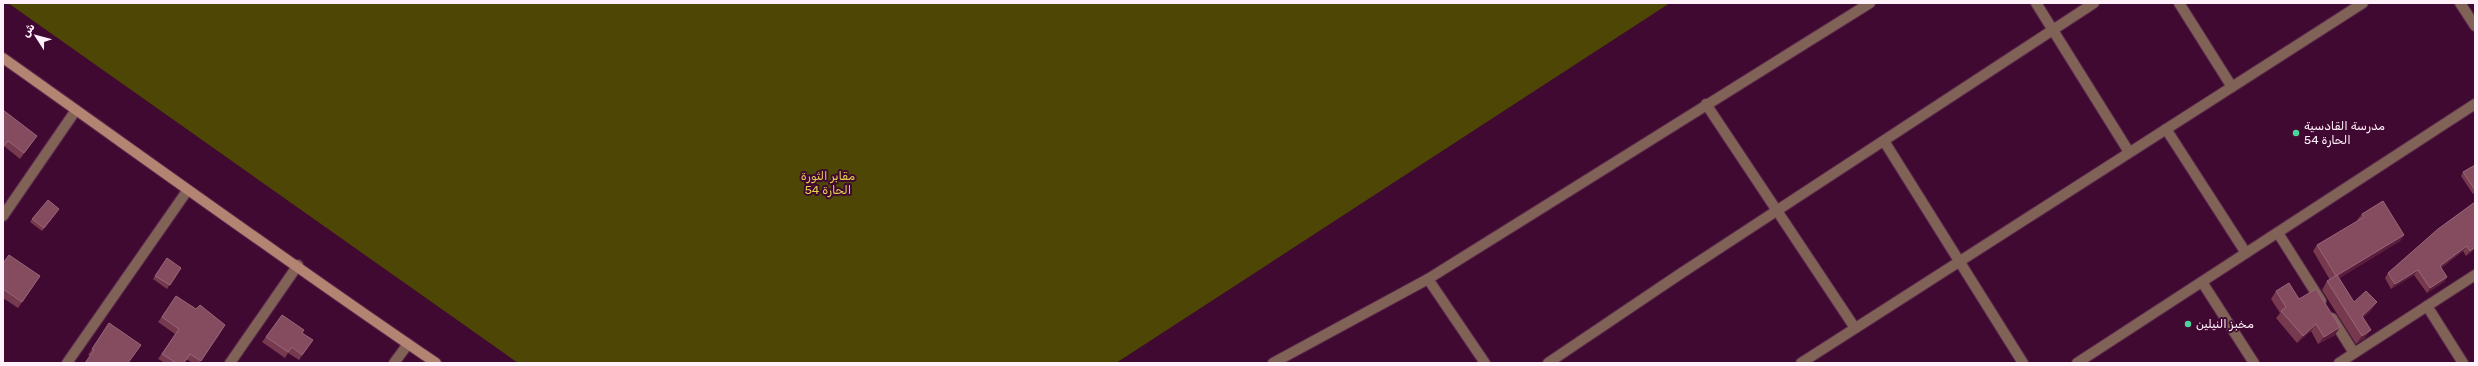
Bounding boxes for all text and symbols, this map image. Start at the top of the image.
north arrow [16,16,56,56]
text: ش [19,21,38,40]
place label: مدرسة القادسية الحارة 54 [2304,119,2385,148]
marker: مدرسة القادسية الحارة 54 [2291,128,2301,138]
park label: مقابر الثورة الحارة 54 [801,169,855,198]
place label: مخبز النيلين [2196,317,2254,332]
marker: مخبز النيلين [2183,319,2193,329]

